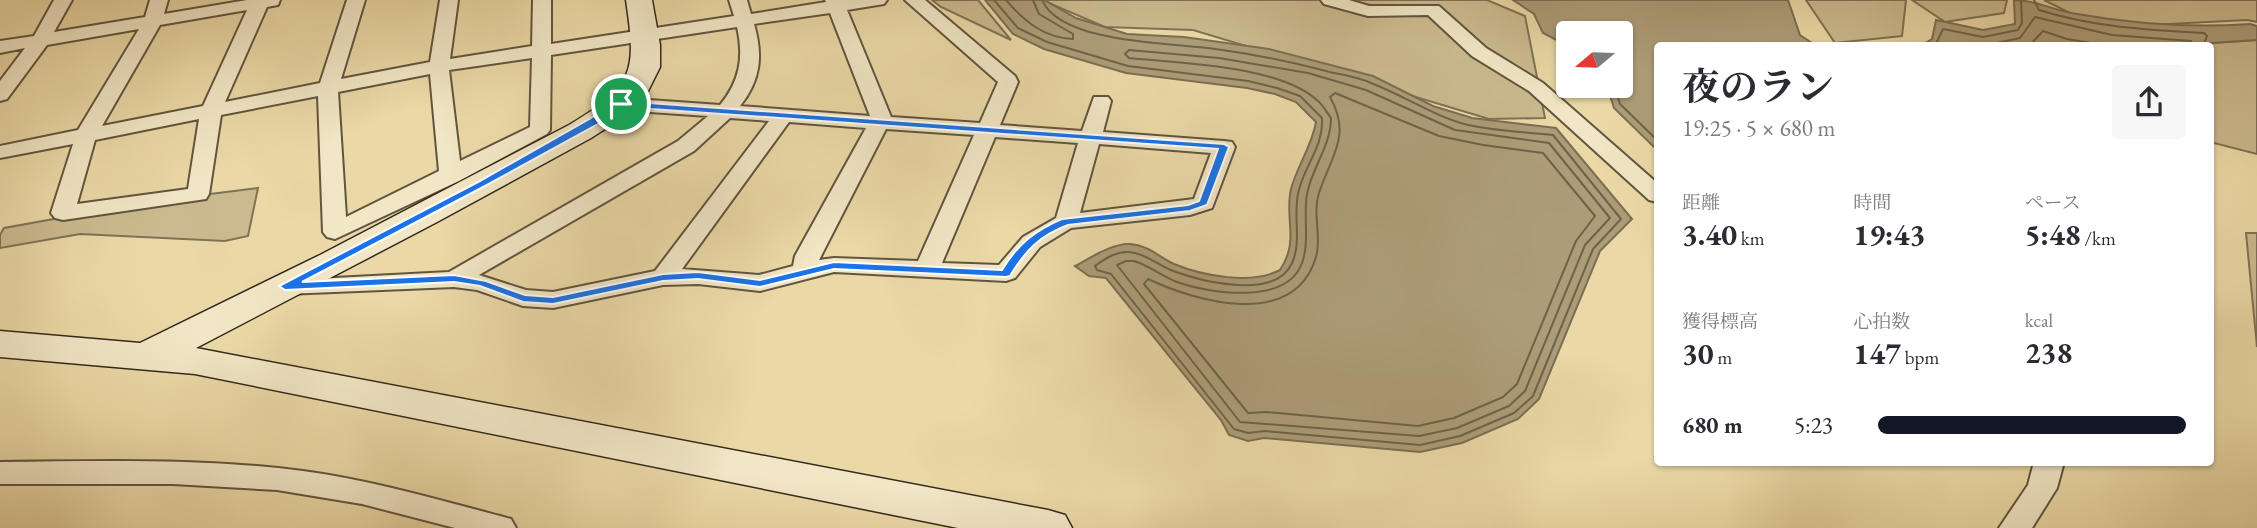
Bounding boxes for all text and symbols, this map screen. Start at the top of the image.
north arrow [1556,21,1633,98]
map controls [1556,21,1633,98]
text: 夜のラン [1682,62,1834,111]
button: share [2112,65,2186,139]
pin [591,74,651,134]
icon: arrive [602,85,640,123]
text: 19:25 · 5 × 680 m [1682,113,1835,143]
text: 距離 [1682,190,1720,215]
text: 時間 [1853,190,1891,215]
text: ペース [2025,190,2081,215]
text: 3.40 [1682,215,1737,254]
text: 19:43 [1853,215,1925,254]
text: 5:48 [2025,215,2081,254]
text: km [1737,226,1765,251]
text: /km [2081,226,2116,251]
text: kcal [2025,308,2053,333]
text: 獲得標高 [1682,309,1758,334]
text: 心拍数 [1853,309,1910,334]
text: 238 [2025,333,2072,372]
text: 30 [1682,334,1714,373]
text: 147 [1853,334,1901,373]
text: m [1714,345,1732,370]
text: bpm [1901,345,1939,370]
text: 680 m [1682,410,1743,440]
text: 5:23 [1794,410,1833,440]

